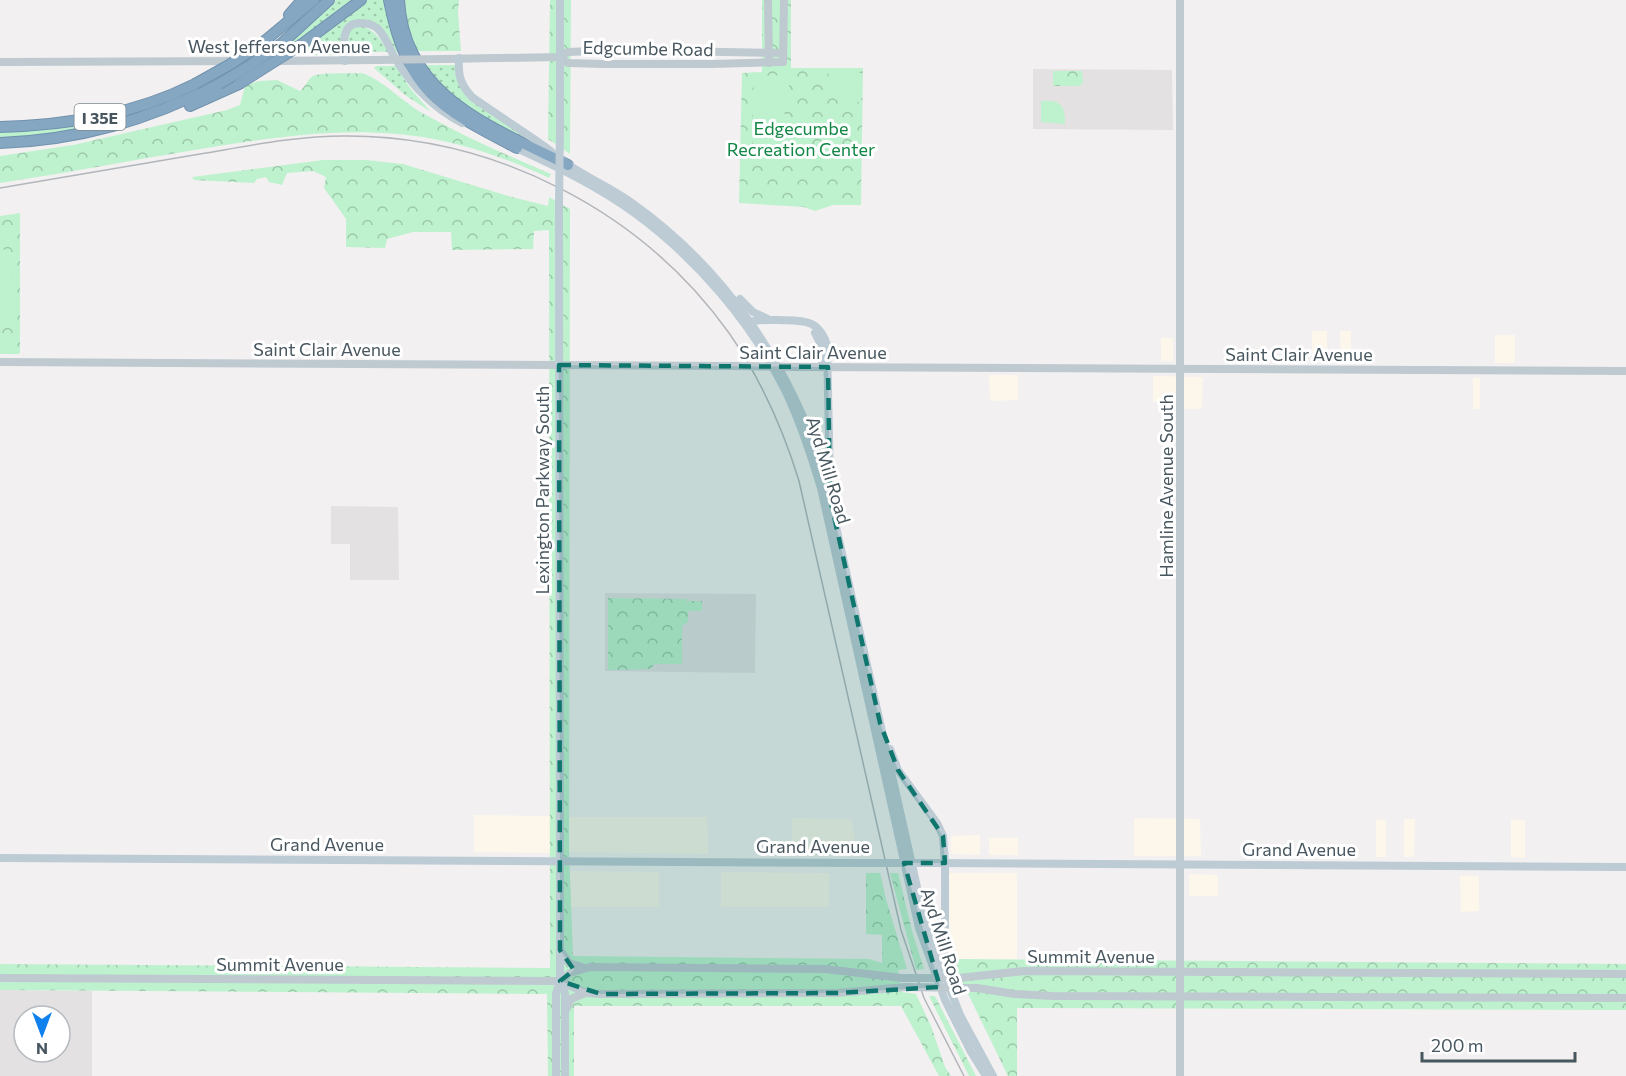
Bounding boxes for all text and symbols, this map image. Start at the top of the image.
street label: West Jefferson Avenue [188,35,370,57]
street label: Edgcumbe Road [582,36,714,60]
road number: I 35E [74,104,126,130]
park label: Edgecumbe Recreation Center [727,117,875,160]
street label: Saint Clair Avenue [253,338,401,360]
street label: Saint Clair Avenue [739,341,887,363]
street label: Saint Clair Avenue [1225,343,1373,365]
street label: Lexington Parkway South [531,386,553,594]
street label: Hamline Avenue South [1155,394,1177,578]
street label: Ayd Mill Road [802,414,856,526]
street label: Grand Avenue [270,833,384,855]
street label: Grand Avenue [756,835,870,857]
street label: Grand Avenue [1242,838,1356,860]
street label: Ayd Mill Road [916,885,972,997]
street label: Summit Avenue [1027,945,1155,967]
street label: Summit Avenue [216,953,344,975]
north arrow [12,1004,72,1064]
scale bar [1422,1025,1575,1063]
text: 200 m [1431,1034,1484,1056]
text: N [36,1040,48,1059]

